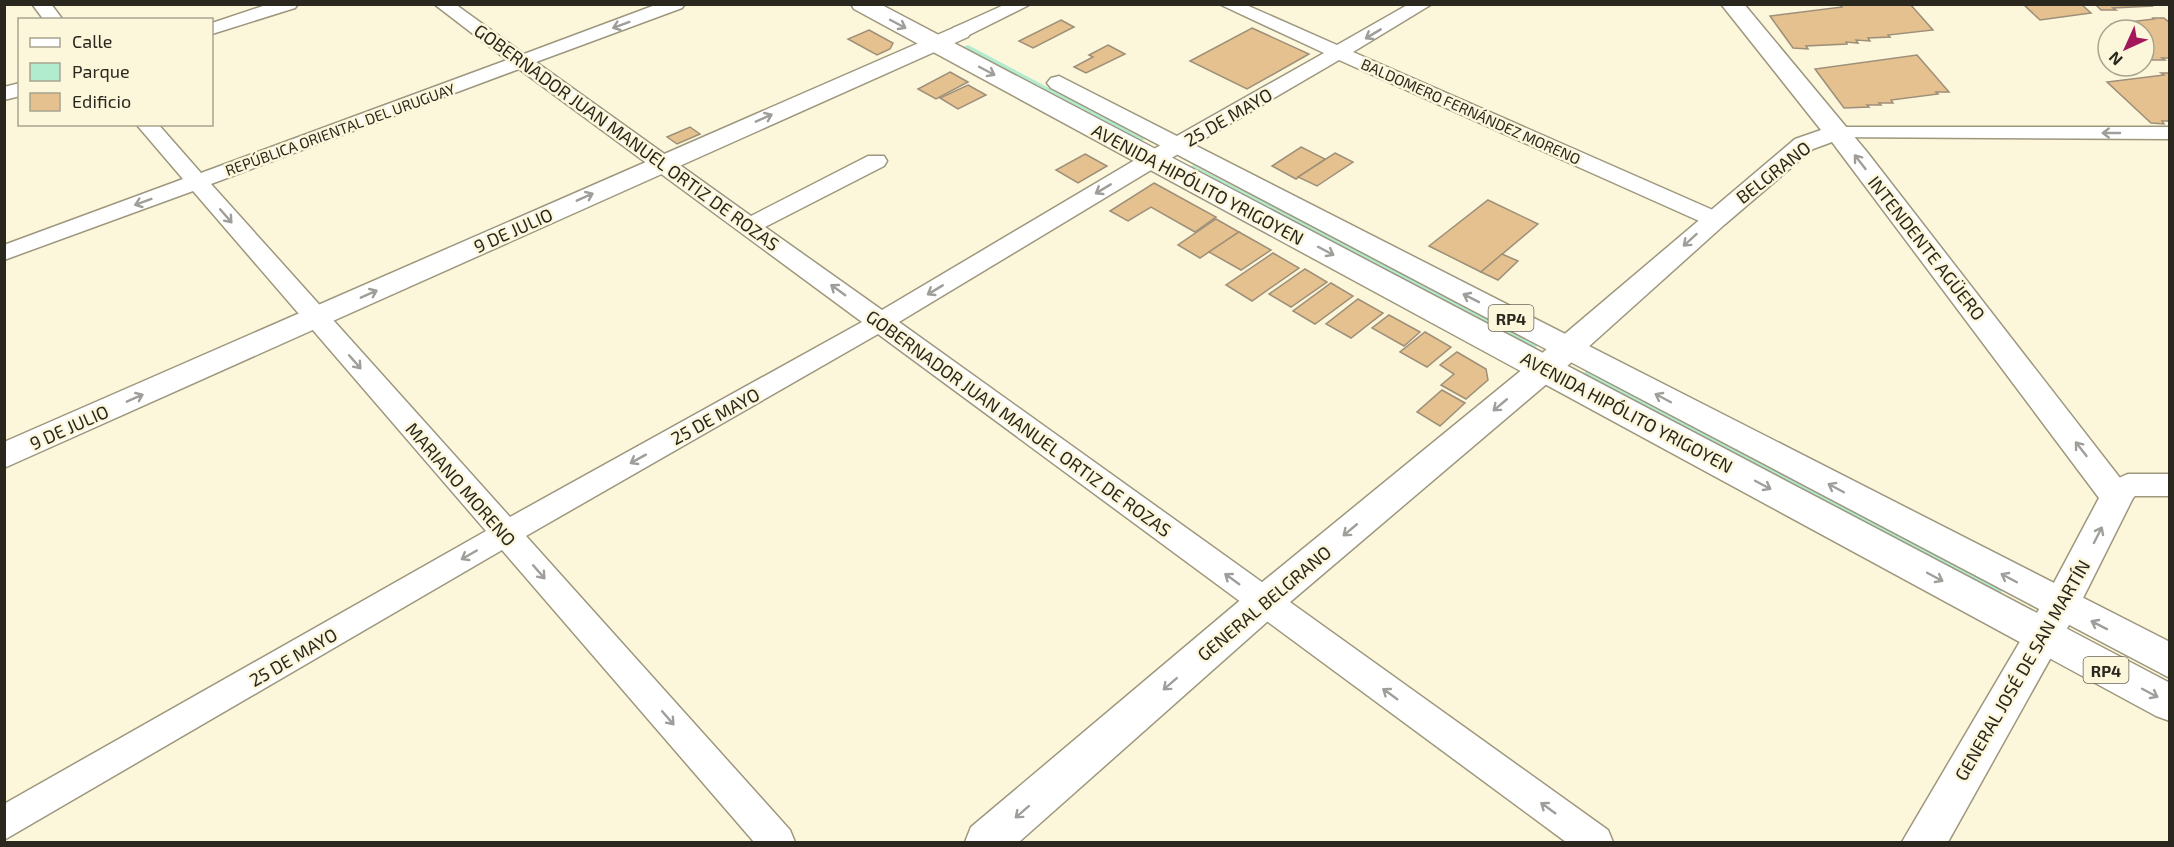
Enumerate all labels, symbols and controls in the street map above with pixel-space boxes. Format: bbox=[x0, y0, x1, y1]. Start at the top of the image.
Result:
legend bbox=[18, 18, 213, 126]
north arrow bbox=[2096, 18, 2156, 78]
street label: GOBERNADOR JUAN MANUEL ORTIZ DE ROZAS bbox=[470, 19, 784, 255]
one-way arrow bbox=[889, 19, 907, 30]
one-way arrow bbox=[612, 20, 631, 31]
one-way arrow bbox=[1365, 29, 1382, 41]
text: Calle bbox=[72, 30, 113, 52]
text: N bbox=[2104, 48, 2126, 70]
street label: BALDOMERO FERNÁNDEZ MORENO bbox=[1358, 54, 1584, 168]
text: Parque bbox=[72, 60, 130, 82]
one-way arrow bbox=[978, 65, 995, 77]
street label: REPÚBLICA ORIENTAL DEL URUGUAY bbox=[223, 79, 458, 179]
street label: 25 DE MAYO bbox=[1180, 83, 1276, 151]
text: Edificio bbox=[72, 90, 131, 112]
one-way arrow bbox=[754, 112, 772, 124]
street label: AVENIDA HIPÓLITO YRIGOYEN bbox=[1088, 119, 1308, 249]
one-way arrow bbox=[2102, 127, 2122, 139]
street label: BELGRANO bbox=[1731, 136, 1815, 208]
one-way arrow bbox=[1854, 154, 1867, 170]
street label: INTENDENTE AGÜERO bbox=[1864, 171, 1990, 325]
one-way arrow bbox=[1095, 184, 1112, 196]
one-way arrow bbox=[576, 191, 594, 203]
one-way arrow bbox=[134, 198, 153, 209]
street label: 9 DE JULIO bbox=[470, 203, 556, 257]
one-way arrow bbox=[219, 208, 233, 223]
one-way arrow bbox=[1683, 233, 1698, 247]
one-way arrow bbox=[1317, 245, 1334, 257]
one-way arrow bbox=[830, 284, 846, 296]
one-way arrow bbox=[927, 284, 944, 296]
one-way arrow bbox=[359, 287, 377, 299]
one-way arrow bbox=[1463, 292, 1481, 303]
street label: GOBERNADOR JUAN MANUEL ORTIZ DE ROZAS bbox=[862, 305, 1176, 541]
road number: RP4 bbox=[1488, 305, 1534, 331]
street label: AVENIDA HIPÓLITO YRIGOYEN bbox=[1517, 347, 1737, 477]
one-way arrow bbox=[348, 354, 362, 369]
street label: 25 DE MAYO bbox=[667, 383, 763, 449]
one-way arrow bbox=[125, 391, 143, 403]
one-way arrow bbox=[1655, 392, 1672, 404]
one-way arrow bbox=[1492, 399, 1508, 412]
street label: 9 DE JULIO bbox=[26, 400, 112, 454]
street label: MARIANO MORENO bbox=[401, 418, 521, 550]
one-way arrow bbox=[2075, 442, 2088, 458]
one-way arrow bbox=[630, 453, 647, 465]
one-way arrow bbox=[1754, 479, 1771, 491]
one-way arrow bbox=[1828, 482, 1845, 494]
one-way arrow bbox=[1342, 524, 1358, 537]
one-way arrow bbox=[2093, 526, 2104, 544]
street label: GENERAL BELGRANO bbox=[1193, 541, 1335, 665]
one-way arrow bbox=[460, 550, 478, 561]
street label: GENERAL JOSÉ DE SAN MARTÍN bbox=[1950, 556, 2094, 784]
one-way arrow bbox=[532, 564, 546, 579]
one-way arrow bbox=[1925, 572, 1943, 583]
one-way arrow bbox=[2001, 572, 2018, 584]
one-way arrow bbox=[1224, 573, 1240, 586]
one-way arrow bbox=[2090, 618, 2108, 630]
street label: 25 DE MAYO bbox=[245, 623, 341, 691]
road number: RP4 bbox=[2084, 657, 2128, 683]
one-way arrow bbox=[1163, 677, 1178, 691]
one-way arrow bbox=[1382, 688, 1398, 700]
one-way arrow bbox=[2141, 688, 2159, 699]
one-way arrow bbox=[661, 711, 675, 726]
one-way arrow bbox=[1540, 802, 1556, 814]
one-way arrow bbox=[1015, 805, 1030, 819]

